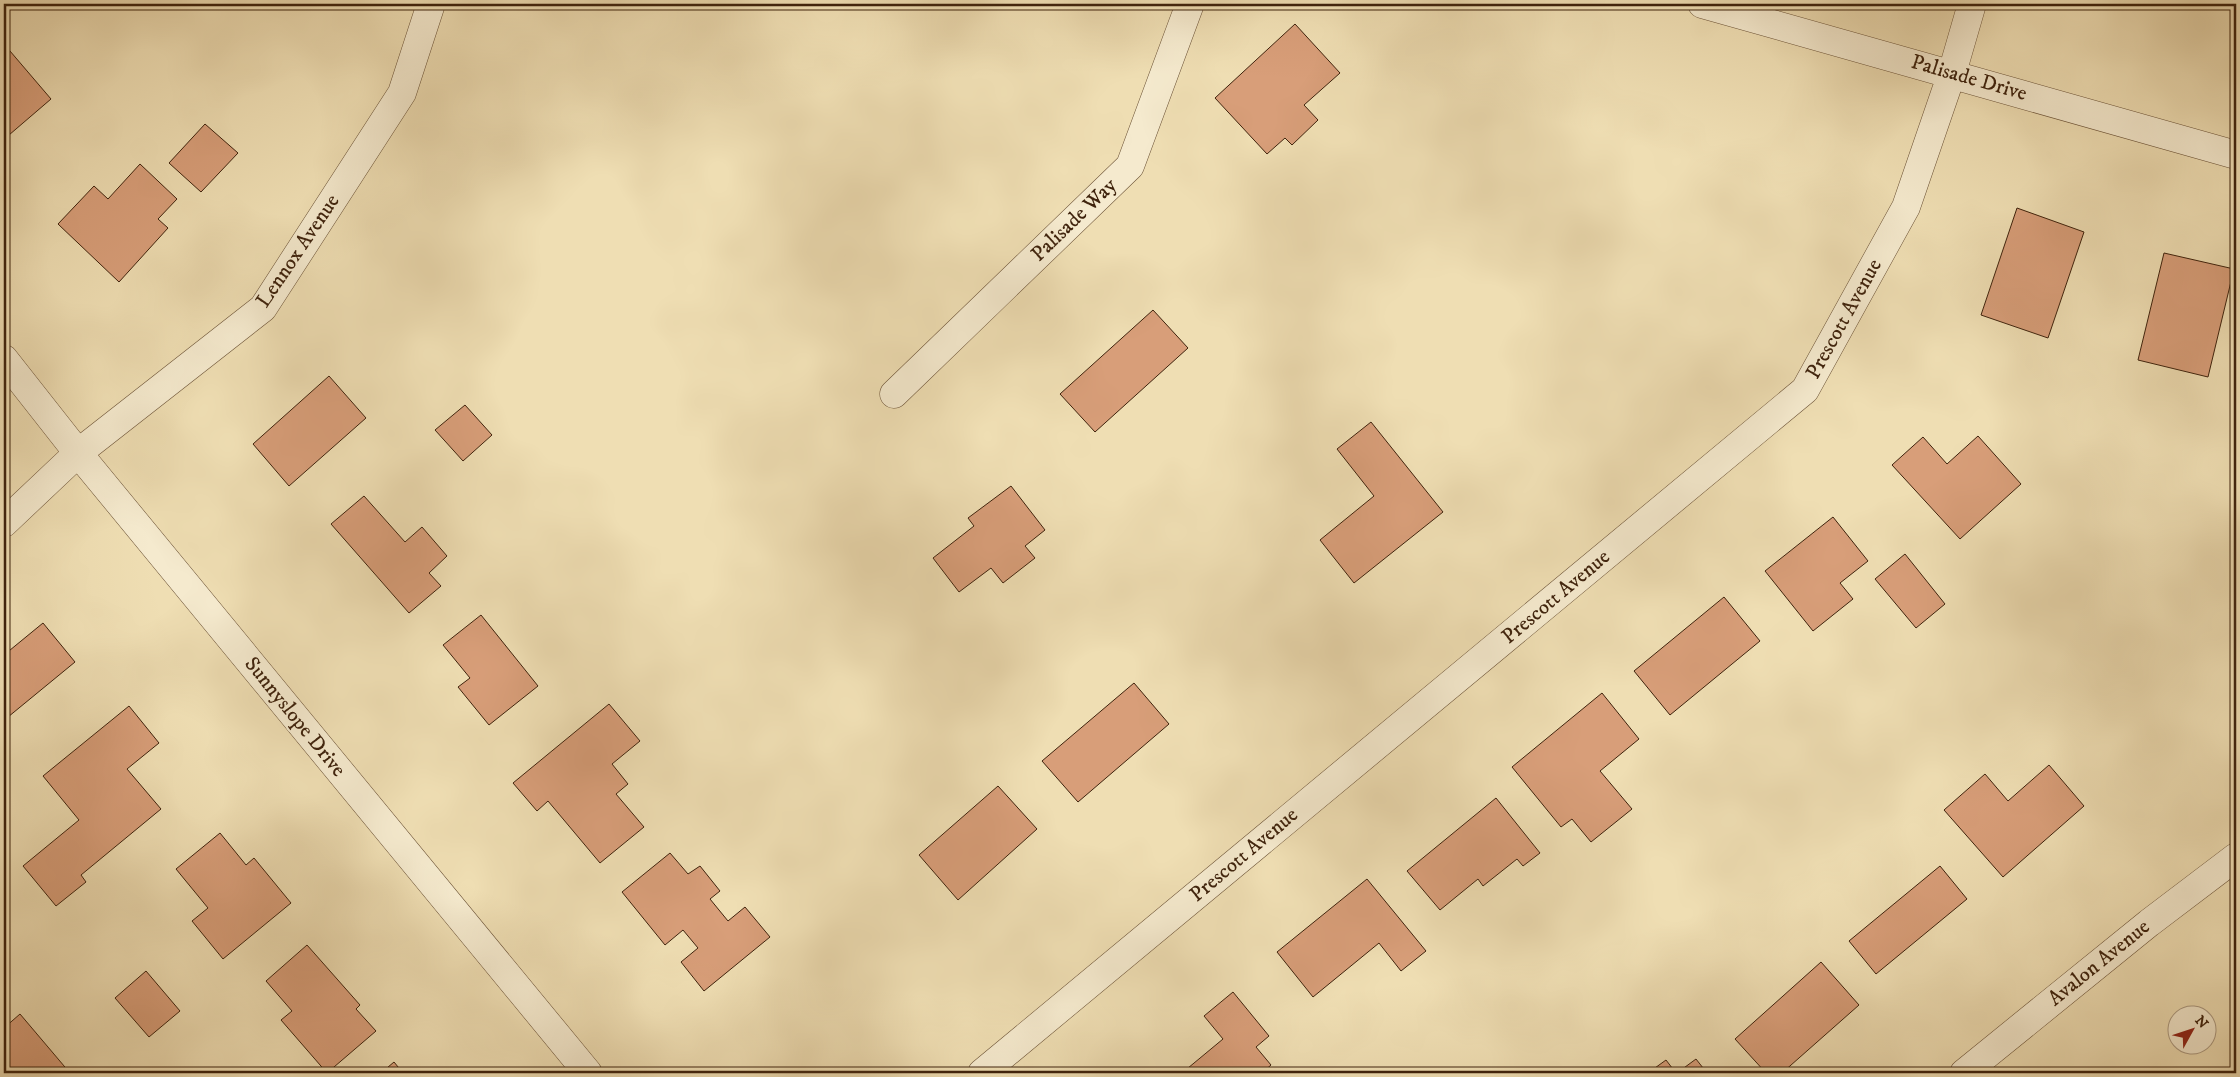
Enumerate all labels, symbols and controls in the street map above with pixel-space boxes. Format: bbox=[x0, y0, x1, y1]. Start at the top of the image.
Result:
street label: Palisade Drive bbox=[1908, 49, 2030, 107]
street label: Palisade Way bbox=[1026, 172, 1123, 267]
street label: Lennox Avenue bbox=[251, 189, 346, 313]
street label: Prescott Avenue bbox=[1800, 254, 1888, 384]
street label: Prescott Avenue bbox=[1497, 544, 1616, 650]
street label: Sunnyslope Drive bbox=[239, 652, 352, 782]
street label: Prescott Avenue bbox=[1185, 802, 1304, 908]
street label: Avalon Avenue bbox=[2043, 914, 2155, 1012]
north arrow bbox=[2168, 1004, 2218, 1054]
text: N bbox=[2191, 1012, 2212, 1033]

